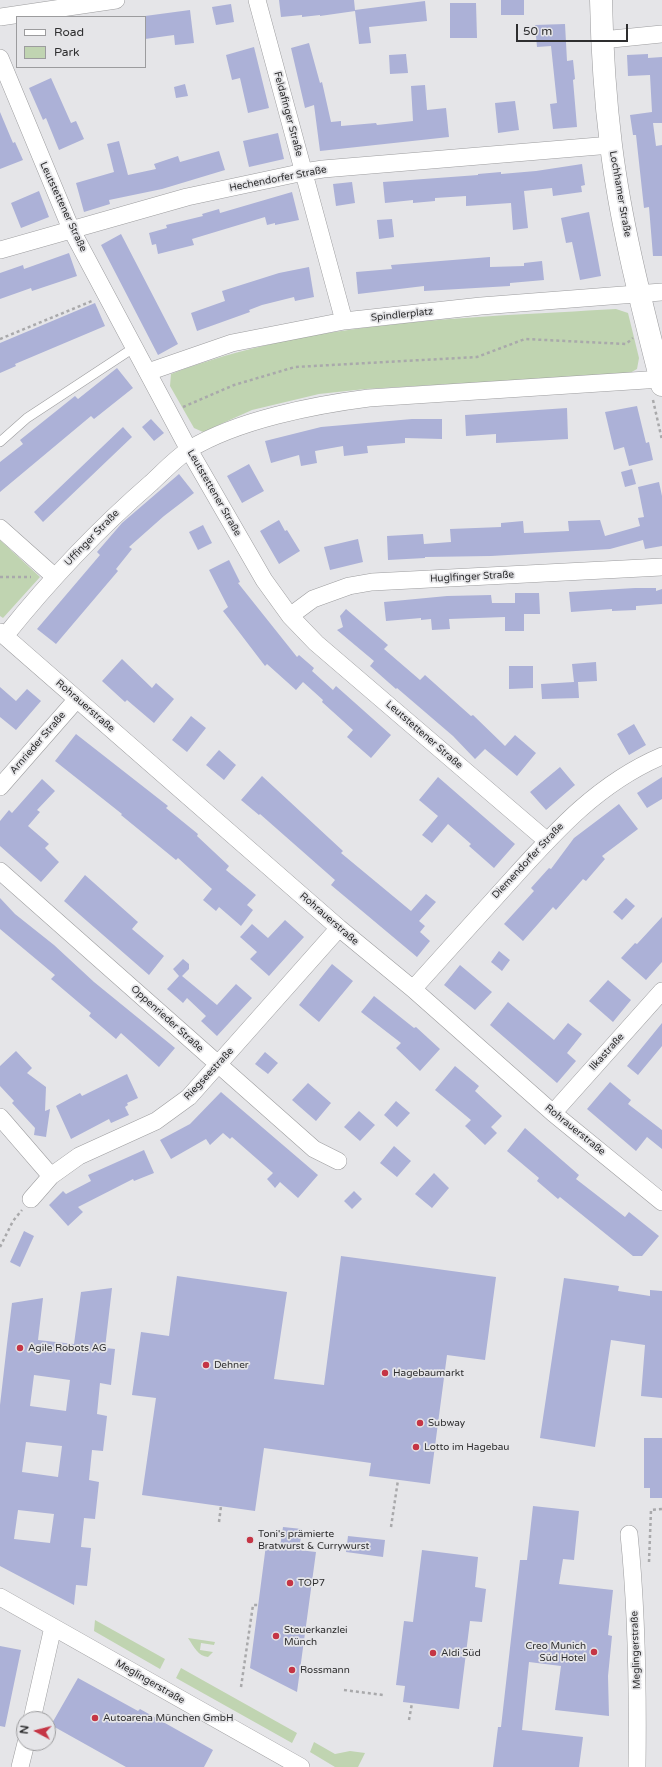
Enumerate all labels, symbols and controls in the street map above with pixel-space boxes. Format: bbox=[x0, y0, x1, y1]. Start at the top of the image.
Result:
legend bbox=[16, 16, 146, 68]
scale bar bbox=[518, 16, 630, 42]
text: 50 m bbox=[523, 24, 552, 38]
text: Road bbox=[54, 25, 84, 39]
text: Park bbox=[54, 45, 80, 59]
street label: Feldafinger Straße bbox=[271, 70, 305, 158]
street label: Lochhamer Straße bbox=[607, 150, 633, 238]
street label: Leutstettener Straße bbox=[37, 160, 89, 254]
street label: Hechendorfer Straße bbox=[228, 164, 328, 194]
street label: Spindlerplatz bbox=[370, 306, 434, 324]
street label: Leutstettener Straße bbox=[184, 448, 244, 538]
street label: Uffinger Straße bbox=[62, 507, 122, 569]
street label: Huglfinger Straße bbox=[430, 569, 514, 585]
street label: Rohrauerstraße bbox=[53, 677, 117, 735]
street label: Leutstettener Straße bbox=[383, 698, 465, 772]
street label: Arnrieder Straße bbox=[8, 709, 68, 777]
street label: Diemendorfer Straße bbox=[490, 821, 566, 901]
street label: Rohrauerstraße bbox=[297, 890, 361, 948]
street label: Oppenrieder Straße bbox=[128, 983, 206, 1055]
street label: Ilkastraße bbox=[587, 1031, 627, 1073]
street label: Riegseestraße bbox=[182, 1045, 236, 1103]
street label: Rohrauerstraße bbox=[542, 1102, 608, 1158]
place label: Agile Robots AG bbox=[28, 1342, 107, 1354]
marker: Agile Robots AG bbox=[15, 1343, 25, 1353]
place label: Dehner bbox=[214, 1359, 249, 1371]
marker: Dehner bbox=[201, 1360, 211, 1370]
place label: Hagebaumarkt bbox=[393, 1367, 464, 1379]
marker: Hagebaumarkt bbox=[380, 1368, 390, 1378]
place label: Subway bbox=[428, 1417, 465, 1429]
marker: Subway bbox=[415, 1418, 425, 1428]
place label: Lotto im Hagebau bbox=[424, 1441, 509, 1453]
marker: Lotto im Hagebau bbox=[411, 1442, 421, 1452]
place label: Toni's prämierte Bratwurst & Currywurst bbox=[258, 1528, 369, 1552]
marker: Toni's prämierte Bratwurst & Currywurst bbox=[245, 1535, 255, 1545]
place label: TOP7 bbox=[298, 1577, 325, 1589]
marker: TOP7 bbox=[285, 1578, 295, 1588]
street label: Meglingerstraße bbox=[629, 1611, 643, 1689]
place label: Steuerkanzlei Münch bbox=[284, 1624, 348, 1648]
marker: Steuerkanzlei Münch bbox=[271, 1631, 281, 1641]
place label: Creo Munich Süd Hotel bbox=[525, 1640, 586, 1664]
place label: Aldi Süd bbox=[441, 1647, 481, 1659]
marker: Creo Munich Süd Hotel bbox=[589, 1647, 599, 1657]
marker: Aldi Süd bbox=[428, 1648, 438, 1658]
street label: Meglingerstraße bbox=[113, 1657, 187, 1707]
place label: Rossmann bbox=[300, 1664, 350, 1676]
marker: Rossmann bbox=[287, 1665, 297, 1675]
north arrow bbox=[16, 1711, 56, 1751]
place label: Autoarena München GmbH bbox=[103, 1712, 233, 1724]
marker: Autoarena München GmbH bbox=[90, 1713, 100, 1723]
text: N bbox=[18, 1724, 32, 1735]

